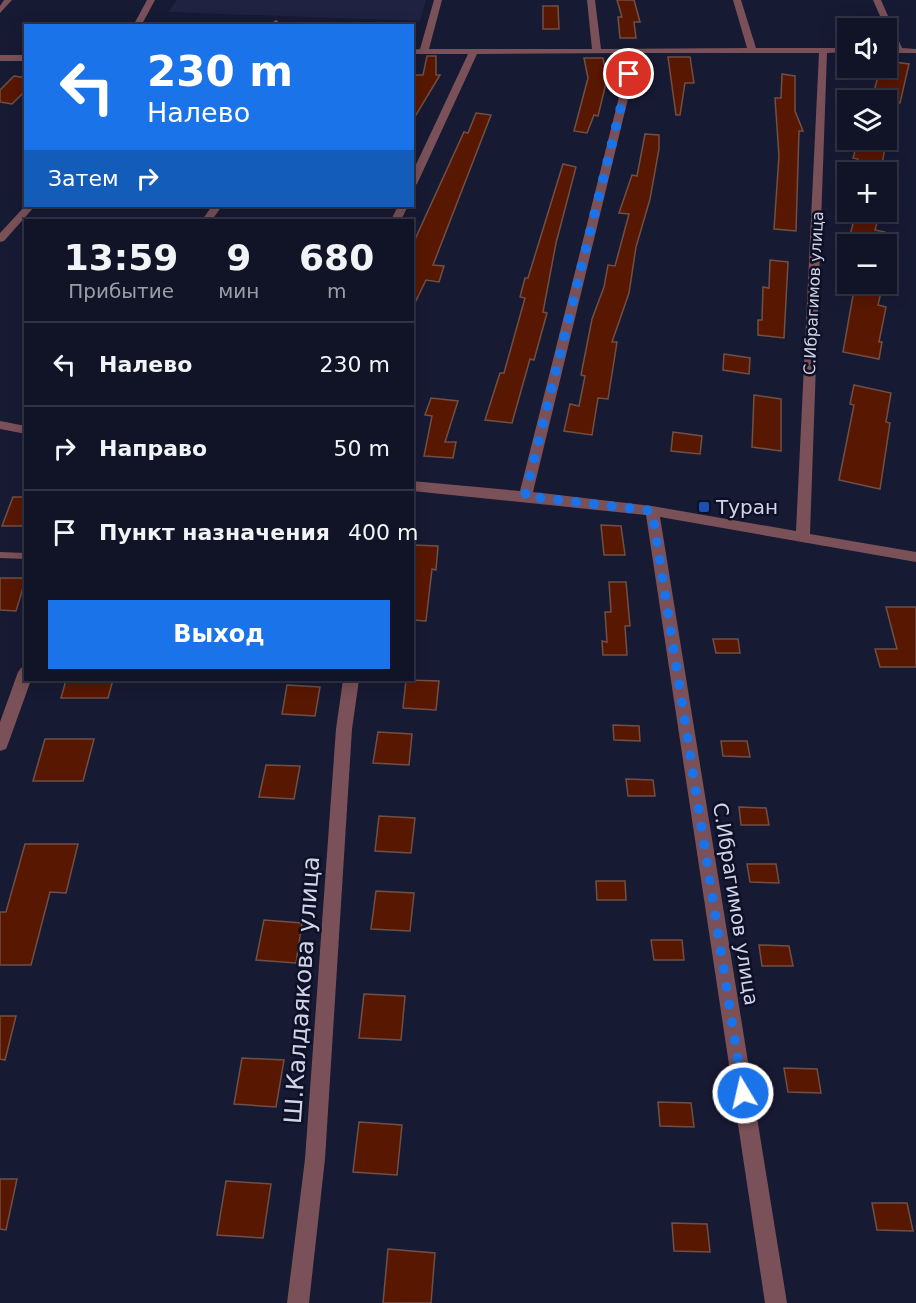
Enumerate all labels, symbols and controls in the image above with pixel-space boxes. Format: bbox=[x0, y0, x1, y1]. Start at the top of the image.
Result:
map controls bbox=[837, 18, 897, 294]
button: sound bbox=[837, 18, 897, 78]
text: 230 m bbox=[147, 47, 293, 96]
icon: left bbox=[48, 48, 126, 126]
pin bbox=[603, 48, 654, 99]
icon: arrive bbox=[612, 57, 645, 90]
button: layers bbox=[837, 90, 897, 150]
text: Налево bbox=[147, 97, 250, 128]
icon: right bbox=[131, 162, 164, 195]
button: + bbox=[837, 162, 897, 222]
text: Затем bbox=[48, 166, 119, 191]
street label: С.Ибрагимов улица bbox=[800, 211, 827, 375]
button: − bbox=[837, 234, 897, 294]
text: 13:59 bbox=[64, 237, 178, 278]
text: 9 bbox=[226, 237, 251, 278]
text: 680 bbox=[299, 237, 374, 278]
text: Прибытие bbox=[68, 279, 174, 303]
text: мин bbox=[218, 279, 259, 303]
text: m bbox=[327, 279, 346, 303]
icon: left bbox=[48, 348, 81, 381]
text: Налево bbox=[99, 352, 192, 377]
text: 230 m bbox=[320, 352, 390, 377]
icon: right bbox=[48, 432, 81, 465]
text: Направо bbox=[99, 436, 207, 461]
text: 50 m bbox=[334, 436, 390, 461]
place label: Туран bbox=[715, 495, 778, 519]
marker: Туран bbox=[697, 500, 711, 514]
icon: arrive bbox=[48, 516, 81, 549]
text: Пункт назначения bbox=[99, 520, 330, 545]
text: 400 m bbox=[348, 520, 418, 545]
button: Выход bbox=[48, 600, 390, 669]
street label: С.Ибрагимов улица bbox=[708, 801, 764, 1007]
street label: Ш.Калдаякова улица bbox=[279, 855, 325, 1125]
position arrow bbox=[711, 1061, 775, 1125]

